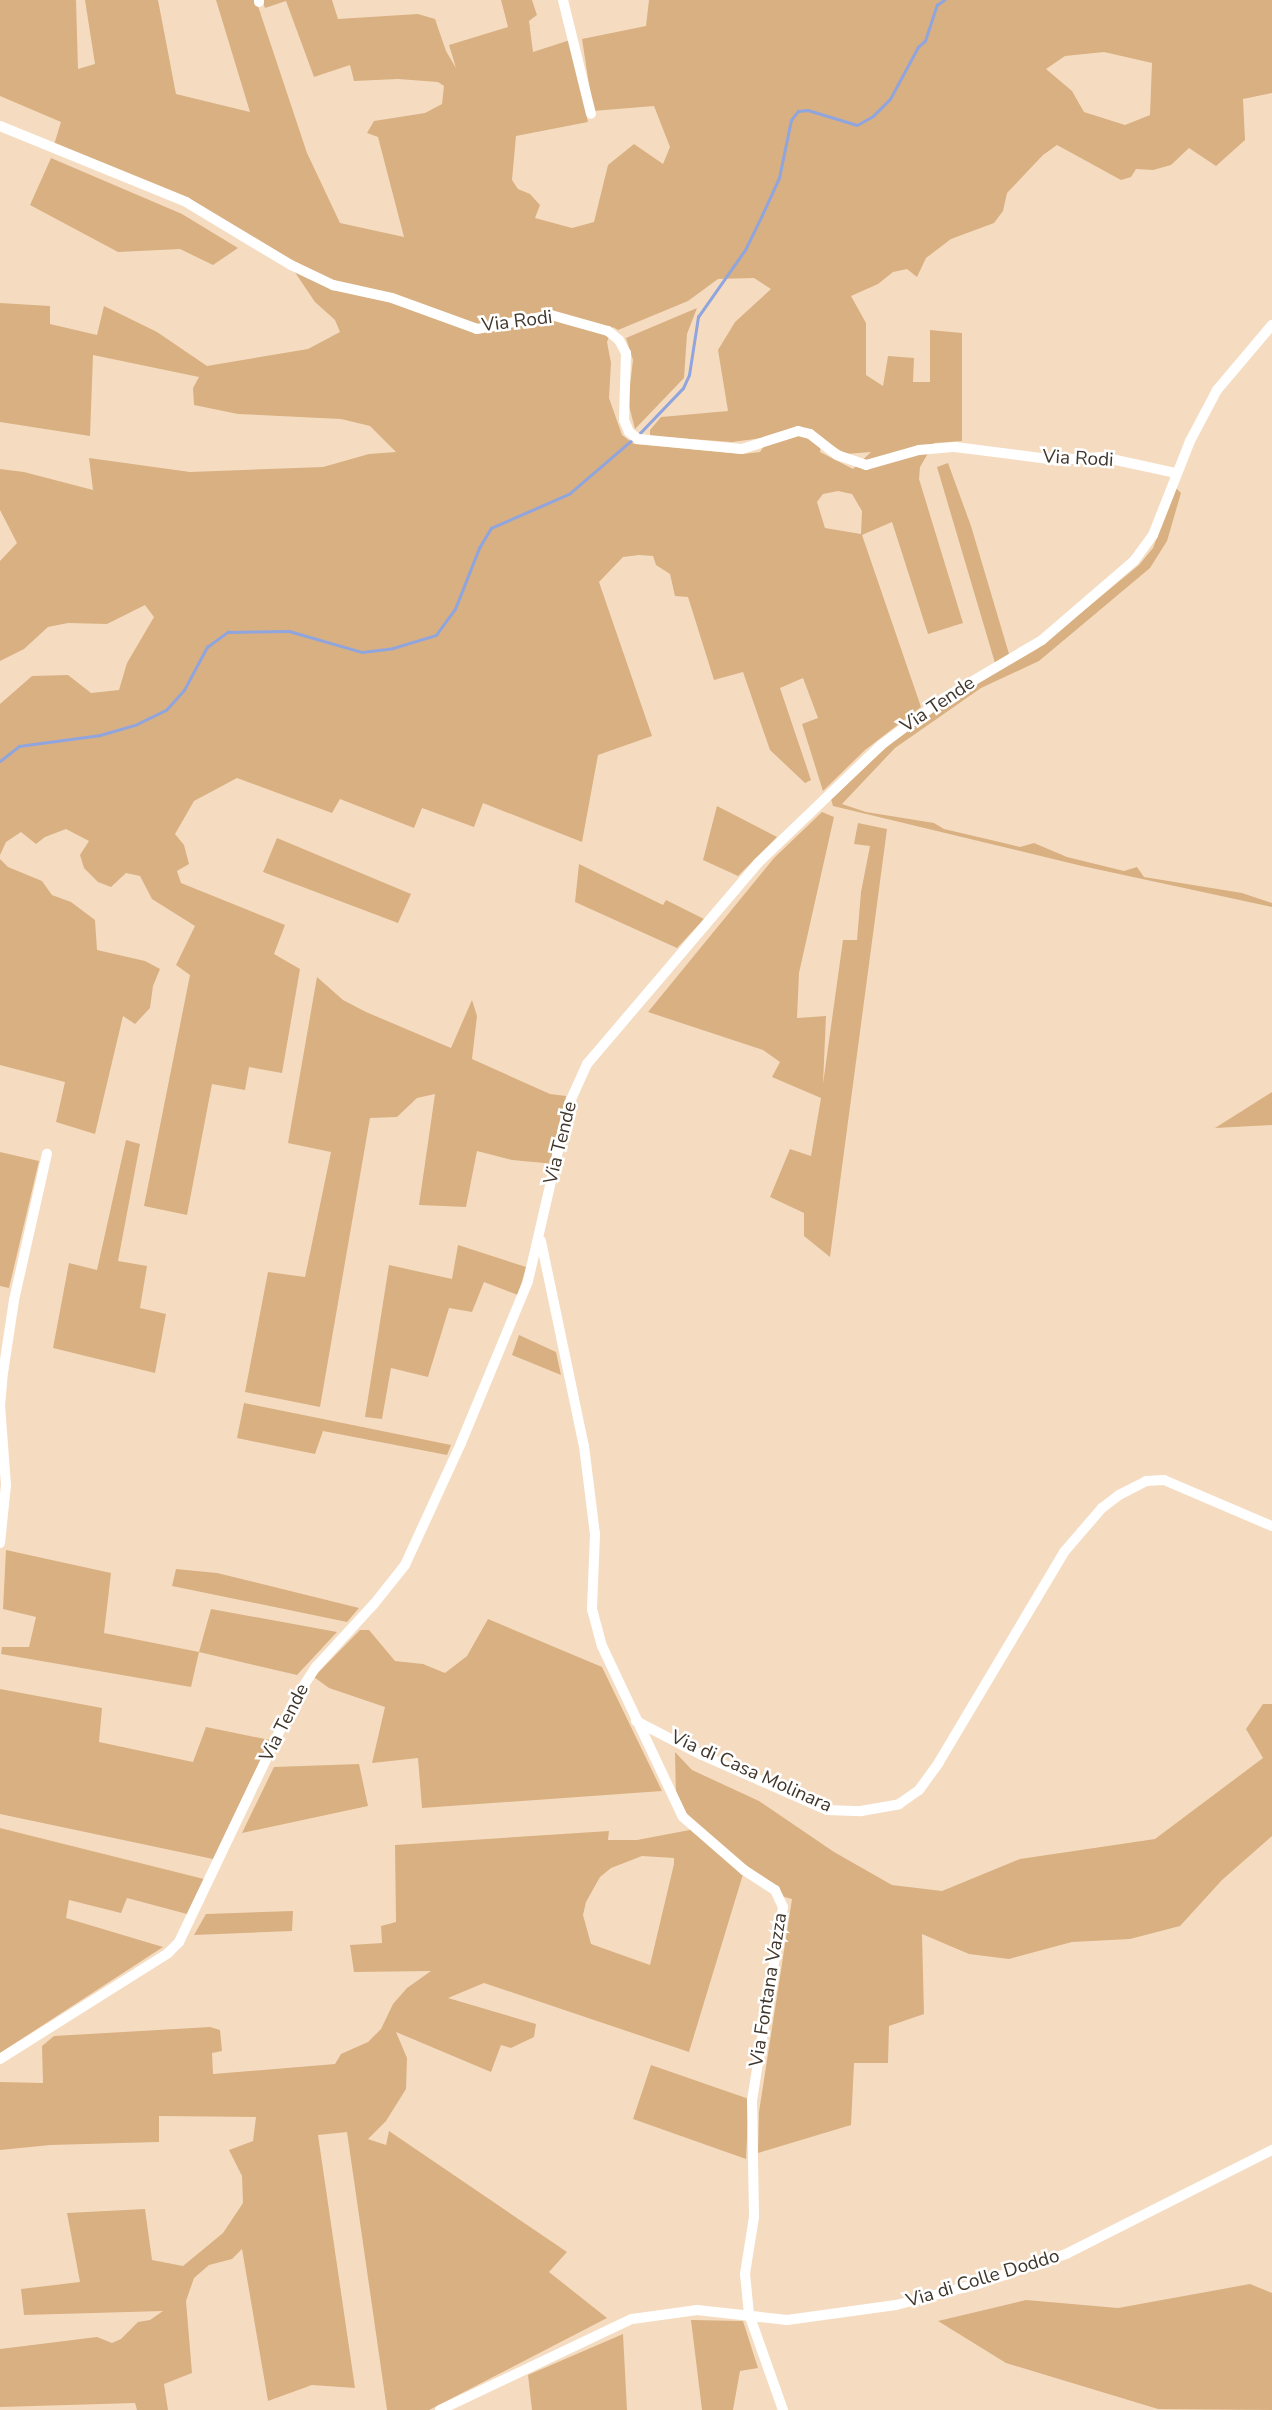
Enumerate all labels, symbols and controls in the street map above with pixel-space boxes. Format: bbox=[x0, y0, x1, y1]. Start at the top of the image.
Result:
street label: Via Rodi bbox=[480, 306, 554, 338]
street label: Via Rodi bbox=[1042, 446, 1114, 472]
street label: Via Tende bbox=[897, 672, 979, 738]
street label: Via Tende bbox=[540, 1099, 582, 1187]
street label: Via Tende bbox=[256, 1680, 314, 1766]
street label: Via di Casa Molinara bbox=[667, 1726, 835, 1818]
street label: Via Fontana Vazza bbox=[746, 1911, 792, 2069]
street label: Via di Colle Doddo bbox=[904, 2245, 1062, 2313]

